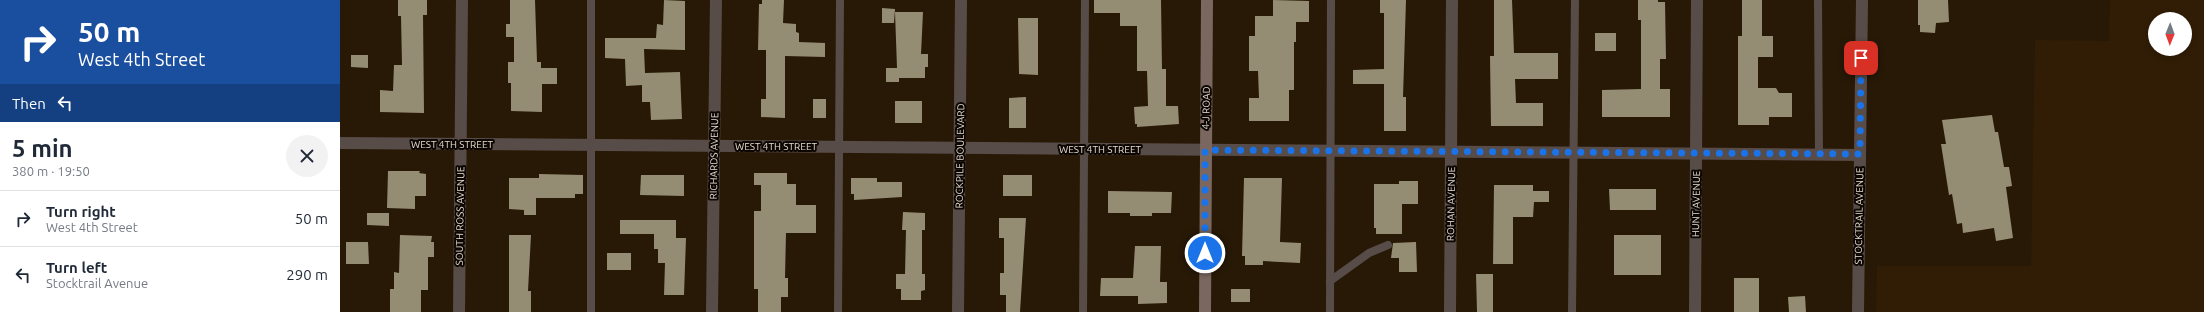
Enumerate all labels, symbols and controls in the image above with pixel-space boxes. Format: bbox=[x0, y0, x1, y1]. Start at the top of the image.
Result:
north arrow bbox=[2148, 12, 2192, 56]
map controls bbox=[2148, 12, 2192, 56]
icon: right bbox=[12, 16, 64, 68]
text: 50 m bbox=[78, 16, 140, 47]
pin bbox=[1844, 41, 1878, 75]
icon: arrive bbox=[1850, 47, 1872, 69]
text: West 4th Street bbox=[78, 49, 205, 69]
street label: 4-J ROAD bbox=[1200, 86, 1212, 130]
icon: left bbox=[54, 92, 76, 114]
text: Then bbox=[12, 95, 46, 112]
street label: ROCKPILE BOULEVARD bbox=[954, 103, 966, 209]
street label: RICHARDS AVENUE bbox=[708, 112, 720, 199]
text: 5 min bbox=[12, 135, 73, 162]
button: close bbox=[286, 135, 328, 177]
street label: WEST 4TH STREET bbox=[411, 139, 494, 150]
street label: WEST 4TH STREET bbox=[735, 141, 818, 152]
street label: WEST 4TH STREET bbox=[1059, 144, 1142, 155]
text: 380 m · 19:50 bbox=[12, 164, 90, 178]
street label: SOUTH ROSS AVENUE bbox=[454, 166, 466, 266]
street label: ROHAN AVENUE bbox=[1445, 166, 1457, 241]
street label: STOCKTRAIL AVENUE bbox=[1853, 167, 1865, 264]
street label: HUNT AVENUE bbox=[1690, 170, 1702, 237]
text: Turn right bbox=[46, 203, 116, 220]
icon: right bbox=[12, 208, 34, 230]
text: 50 m bbox=[295, 210, 328, 227]
text: West 4th Street bbox=[46, 220, 138, 234]
position arrow bbox=[1184, 232, 1226, 274]
text: Turn left bbox=[46, 259, 107, 276]
icon: left bbox=[12, 264, 34, 286]
text: 290 m bbox=[286, 266, 328, 283]
text: Stocktrail Avenue bbox=[46, 276, 148, 290]

